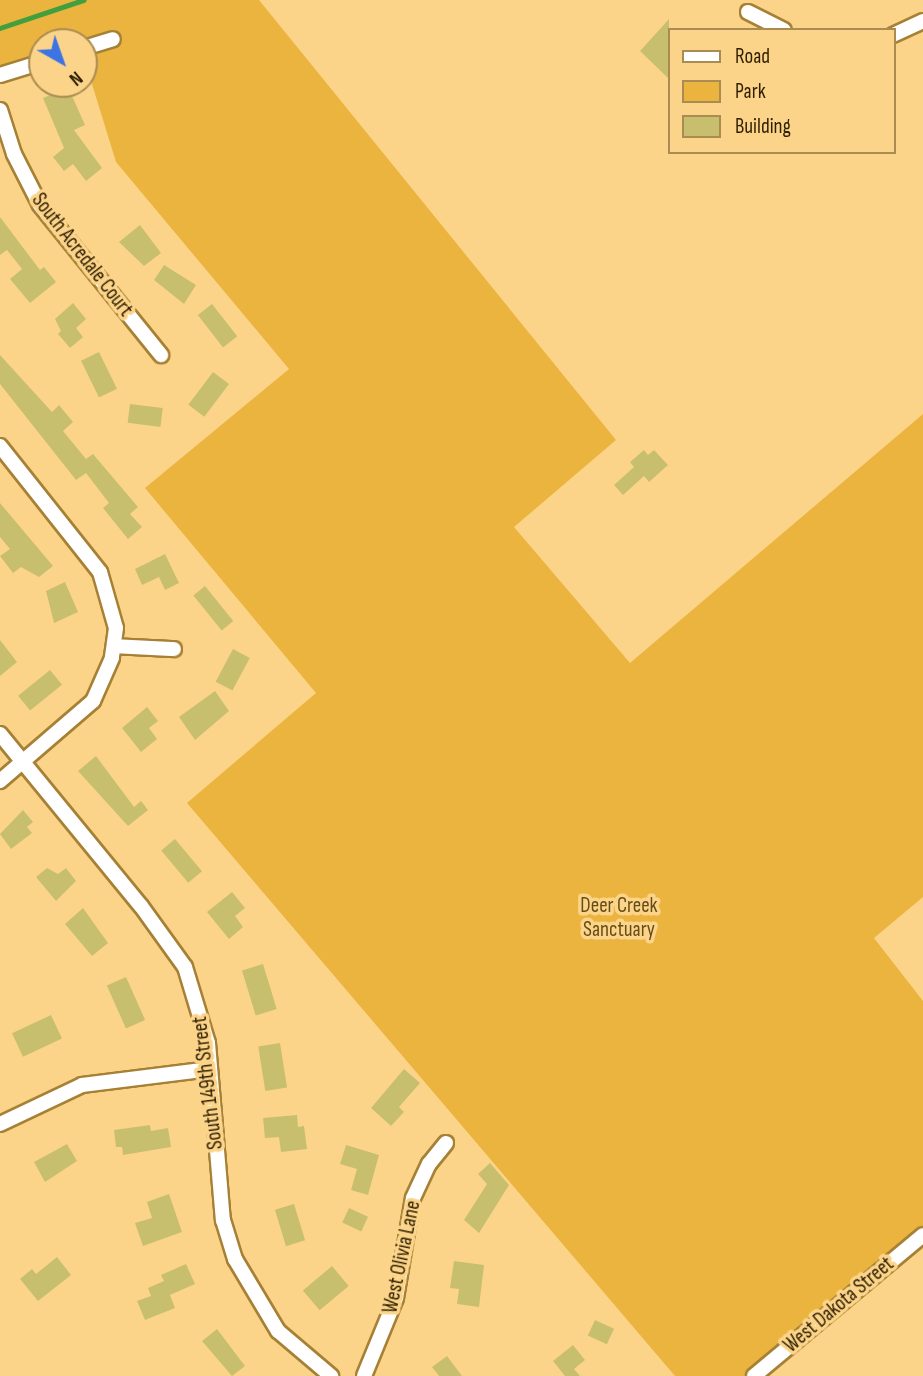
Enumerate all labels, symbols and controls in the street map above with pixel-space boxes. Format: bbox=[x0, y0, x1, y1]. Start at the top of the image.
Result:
north arrow bbox=[28, 28, 98, 98]
legend bbox=[668, 28, 895, 154]
text: Road bbox=[735, 44, 770, 69]
text: N bbox=[64, 66, 87, 90]
text: Park bbox=[735, 79, 766, 104]
text: Building bbox=[735, 114, 791, 139]
street label: South Acredale Court bbox=[26, 188, 138, 322]
park label: Deer Creek Sanctuary bbox=[580, 893, 658, 943]
street label: South 149th Street bbox=[187, 1015, 229, 1151]
street label: West Olivia Lane bbox=[378, 1198, 426, 1316]
street label: West Dakota Street bbox=[779, 1252, 899, 1358]

